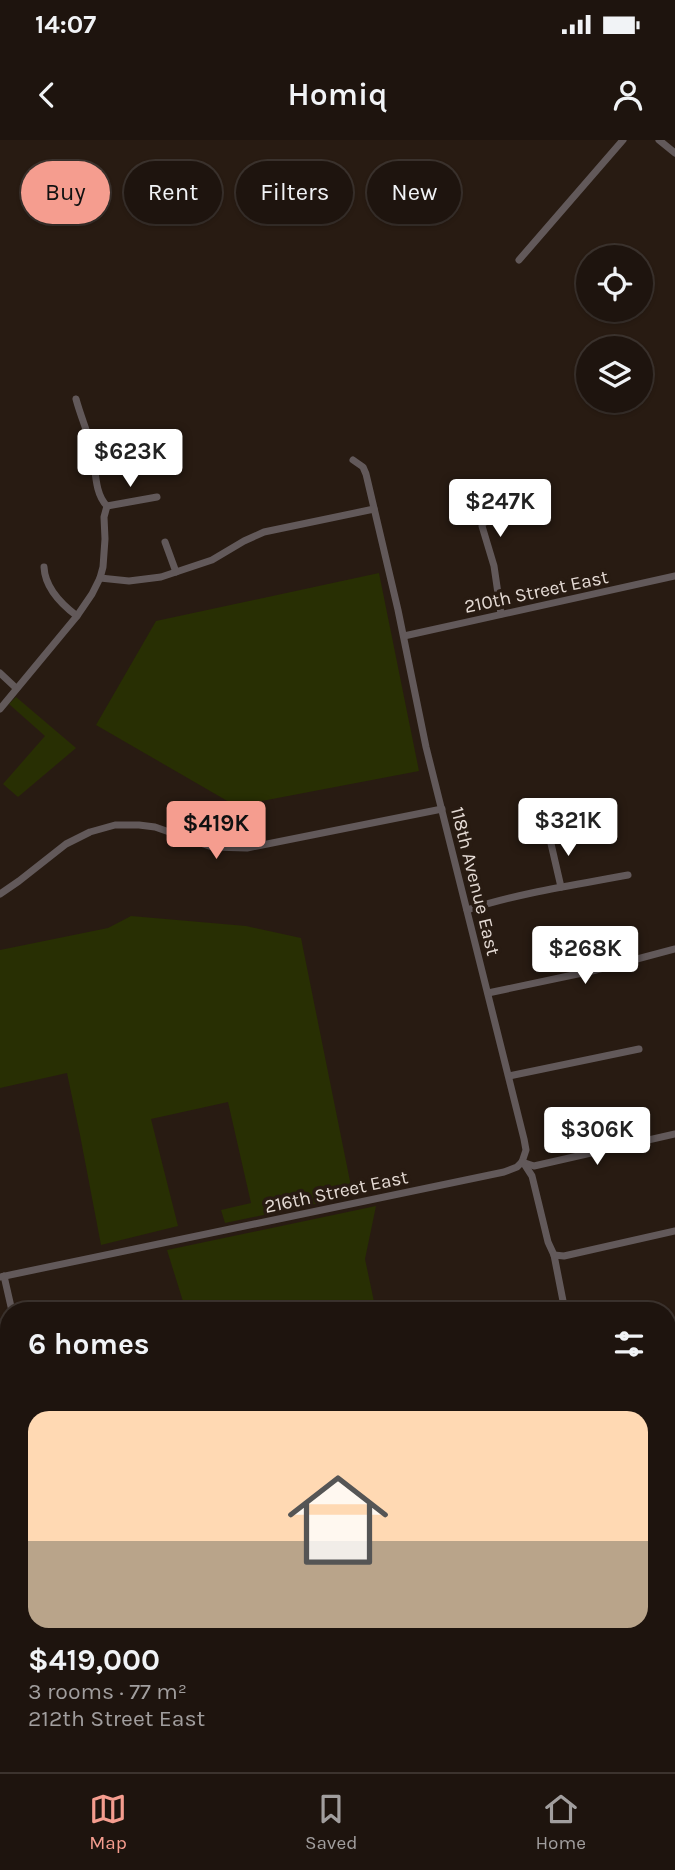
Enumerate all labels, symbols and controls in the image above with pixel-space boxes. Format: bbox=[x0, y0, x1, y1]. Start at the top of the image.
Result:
text: 14:07 bbox=[35, 9, 96, 40]
icon: back bbox=[28, 76, 66, 114]
text: Homiq bbox=[288, 76, 387, 113]
icon: person bbox=[609, 76, 647, 114]
chip: Buy bbox=[21, 161, 110, 224]
chip: Rent bbox=[124, 161, 222, 224]
chip: Filters bbox=[236, 161, 353, 224]
chip: New bbox=[367, 161, 461, 224]
map controls bbox=[576, 245, 653, 413]
button: locate bbox=[576, 245, 653, 322]
button: layers bbox=[576, 336, 653, 413]
pin: $623K bbox=[81, 430, 179, 489]
text: $623K bbox=[93, 438, 167, 465]
pin: $247K bbox=[451, 480, 549, 539]
text: $247K bbox=[465, 488, 535, 515]
street label: 210th Street East bbox=[462, 566, 610, 618]
pin: $321K bbox=[519, 798, 617, 858]
pin: $419K bbox=[167, 802, 265, 861]
street label: 118th Avenue East bbox=[446, 805, 504, 958]
text: $321K bbox=[534, 807, 602, 834]
text: $419K bbox=[183, 810, 249, 837]
pin: $268K bbox=[536, 926, 634, 986]
text: $268K bbox=[548, 935, 622, 962]
pin: $306K bbox=[548, 1108, 646, 1167]
text: $306K bbox=[560, 1116, 634, 1143]
street label: 216th Street East bbox=[262, 1166, 410, 1218]
icon: filters bbox=[610, 1325, 648, 1363]
text: 6 homes bbox=[28, 1326, 150, 1362]
icon: home bbox=[275, 1457, 401, 1583]
text: $419,000 bbox=[28, 1642, 160, 1678]
text: 3 rooms · 77 m² bbox=[28, 1678, 187, 1705]
text: 212th Street East bbox=[28, 1705, 205, 1732]
tab: Map bbox=[89, 1790, 127, 1854]
tab: Saved bbox=[305, 1790, 357, 1854]
tab: Home bbox=[535, 1790, 586, 1854]

